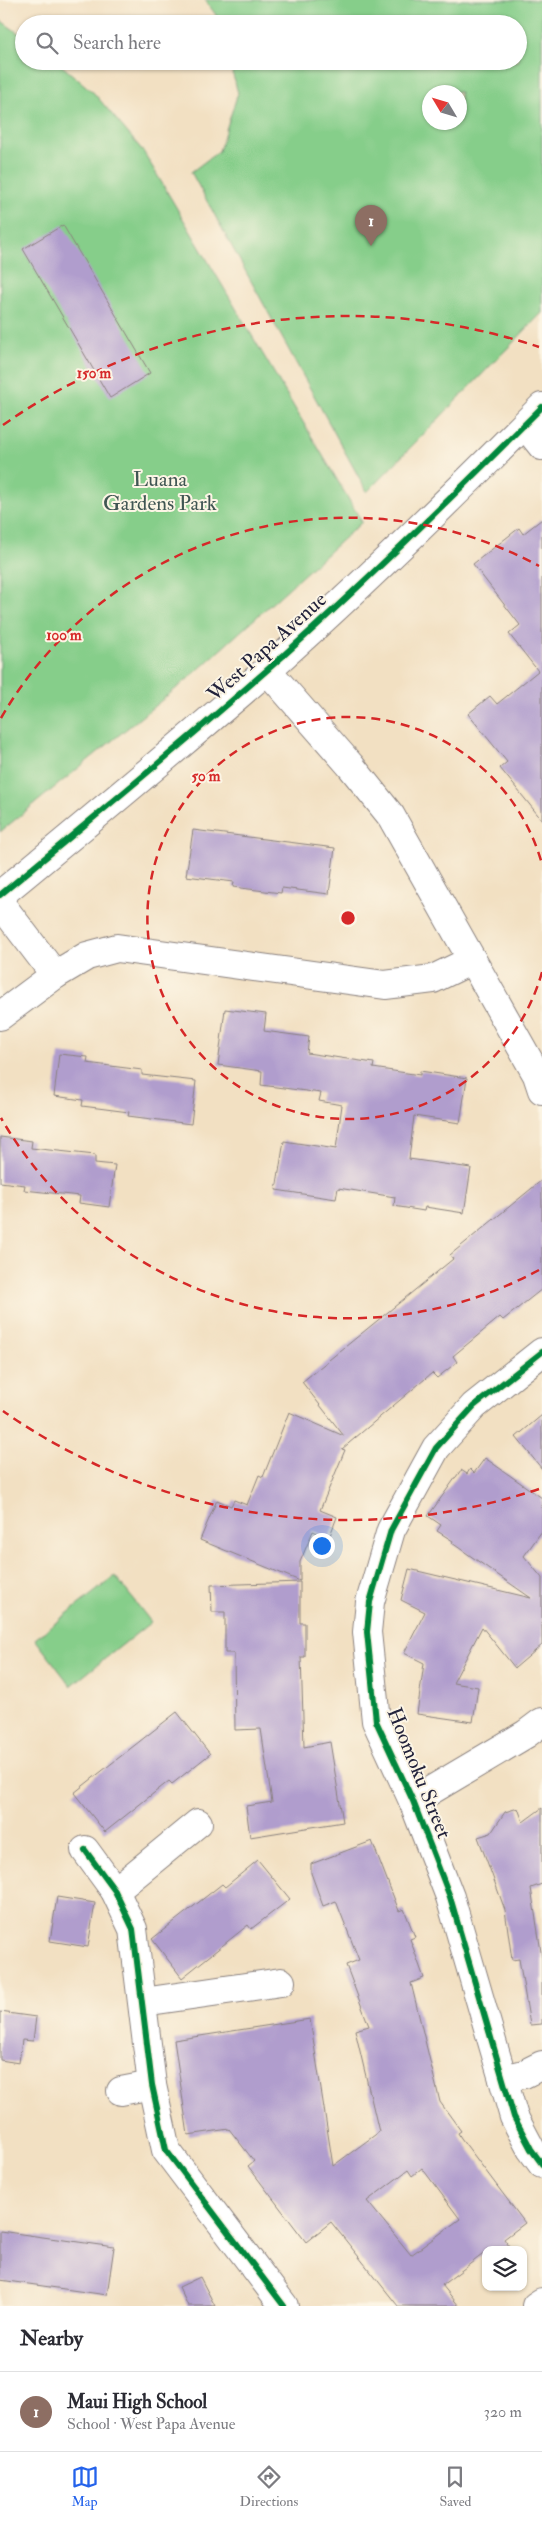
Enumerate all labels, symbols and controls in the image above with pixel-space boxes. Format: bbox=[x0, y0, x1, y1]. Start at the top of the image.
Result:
search box bbox=[15, 15, 527, 70]
icon: search bbox=[33, 29, 61, 57]
text: Search here bbox=[73, 31, 161, 55]
north arrow bbox=[422, 85, 467, 130]
pin: 1 bbox=[355, 205, 387, 246]
text: 150 m bbox=[77, 364, 111, 383]
park label: Luana Gardens Park bbox=[103, 466, 217, 517]
street label: West Papa Avenue bbox=[201, 586, 333, 708]
text: 100 m bbox=[46, 626, 82, 645]
text: 50 m bbox=[192, 767, 221, 786]
centre of rings bbox=[339, 909, 357, 927]
your location bbox=[309, 1533, 335, 1559]
street label: Hoomoku Street bbox=[380, 1703, 458, 1843]
map controls bbox=[482, 2246, 527, 2291]
button: layers bbox=[482, 2246, 527, 2291]
text: Nearby bbox=[20, 2325, 83, 2352]
text: Maui High School bbox=[67, 2390, 207, 2414]
text: 1 bbox=[33, 2402, 39, 2422]
text: 320 m bbox=[484, 2402, 522, 2422]
text: School · West Papa Avenue bbox=[67, 2414, 236, 2434]
tab: Map bbox=[71, 2463, 99, 2510]
tab: Directions bbox=[240, 2463, 298, 2510]
tab: Saved bbox=[439, 2463, 471, 2510]

